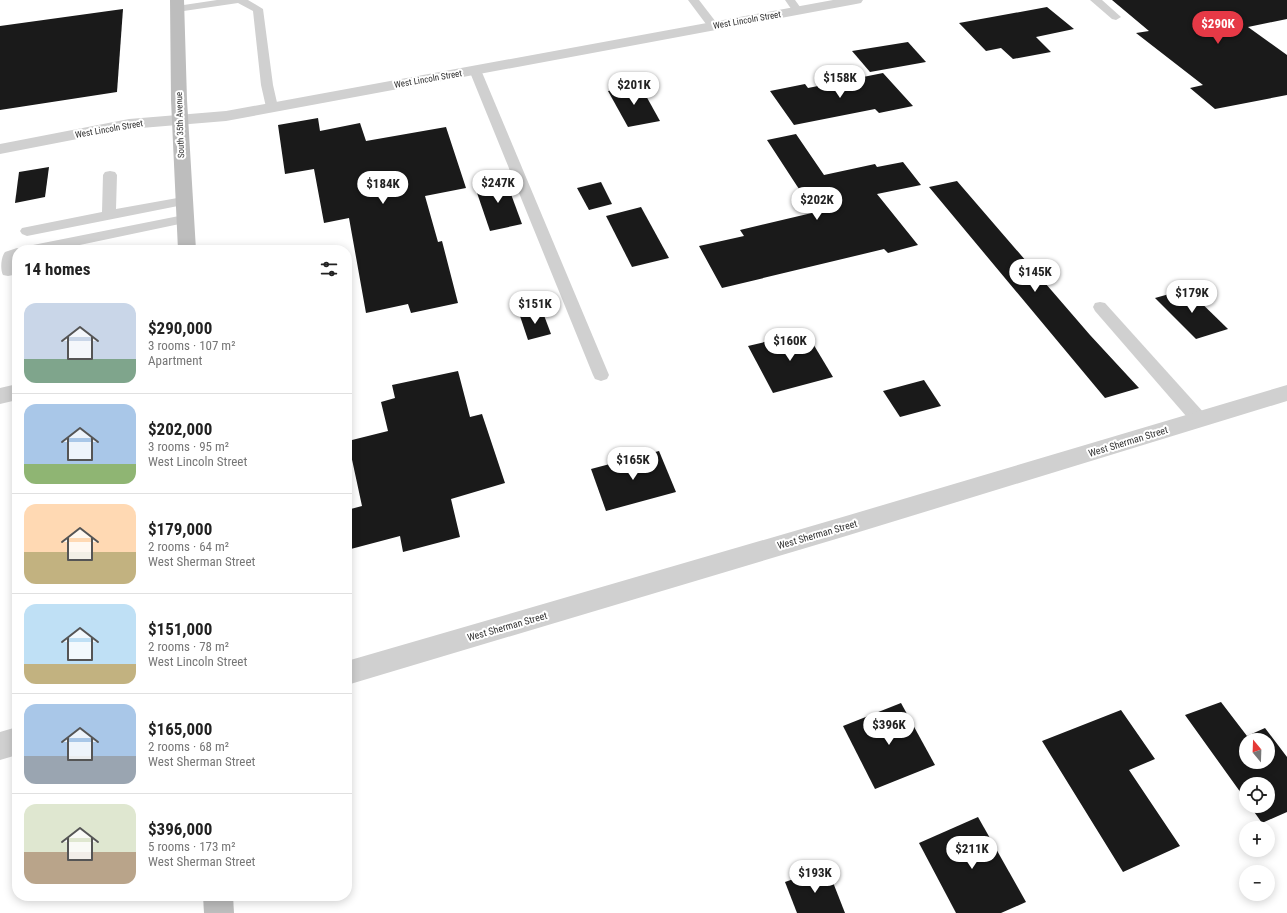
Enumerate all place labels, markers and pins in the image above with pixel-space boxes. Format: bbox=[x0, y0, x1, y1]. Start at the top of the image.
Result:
pin: $290K bbox=[1190, 11, 1246, 45]
pin: $158K bbox=[812, 65, 868, 99]
pin: $201K bbox=[606, 72, 662, 106]
pin: $247K bbox=[470, 170, 526, 204]
pin: $184K bbox=[355, 171, 411, 205]
pin: $202K bbox=[789, 187, 845, 221]
pin: $145K bbox=[1007, 259, 1063, 293]
pin: $179K bbox=[1164, 280, 1220, 314]
pin: $151K bbox=[507, 291, 563, 325]
pin: $160K bbox=[762, 328, 818, 362]
pin: $165K bbox=[605, 447, 661, 481]
pin: $396K bbox=[861, 712, 917, 746]
pin: $211K bbox=[944, 836, 1000, 870]
pin: $193K bbox=[787, 860, 843, 894]

